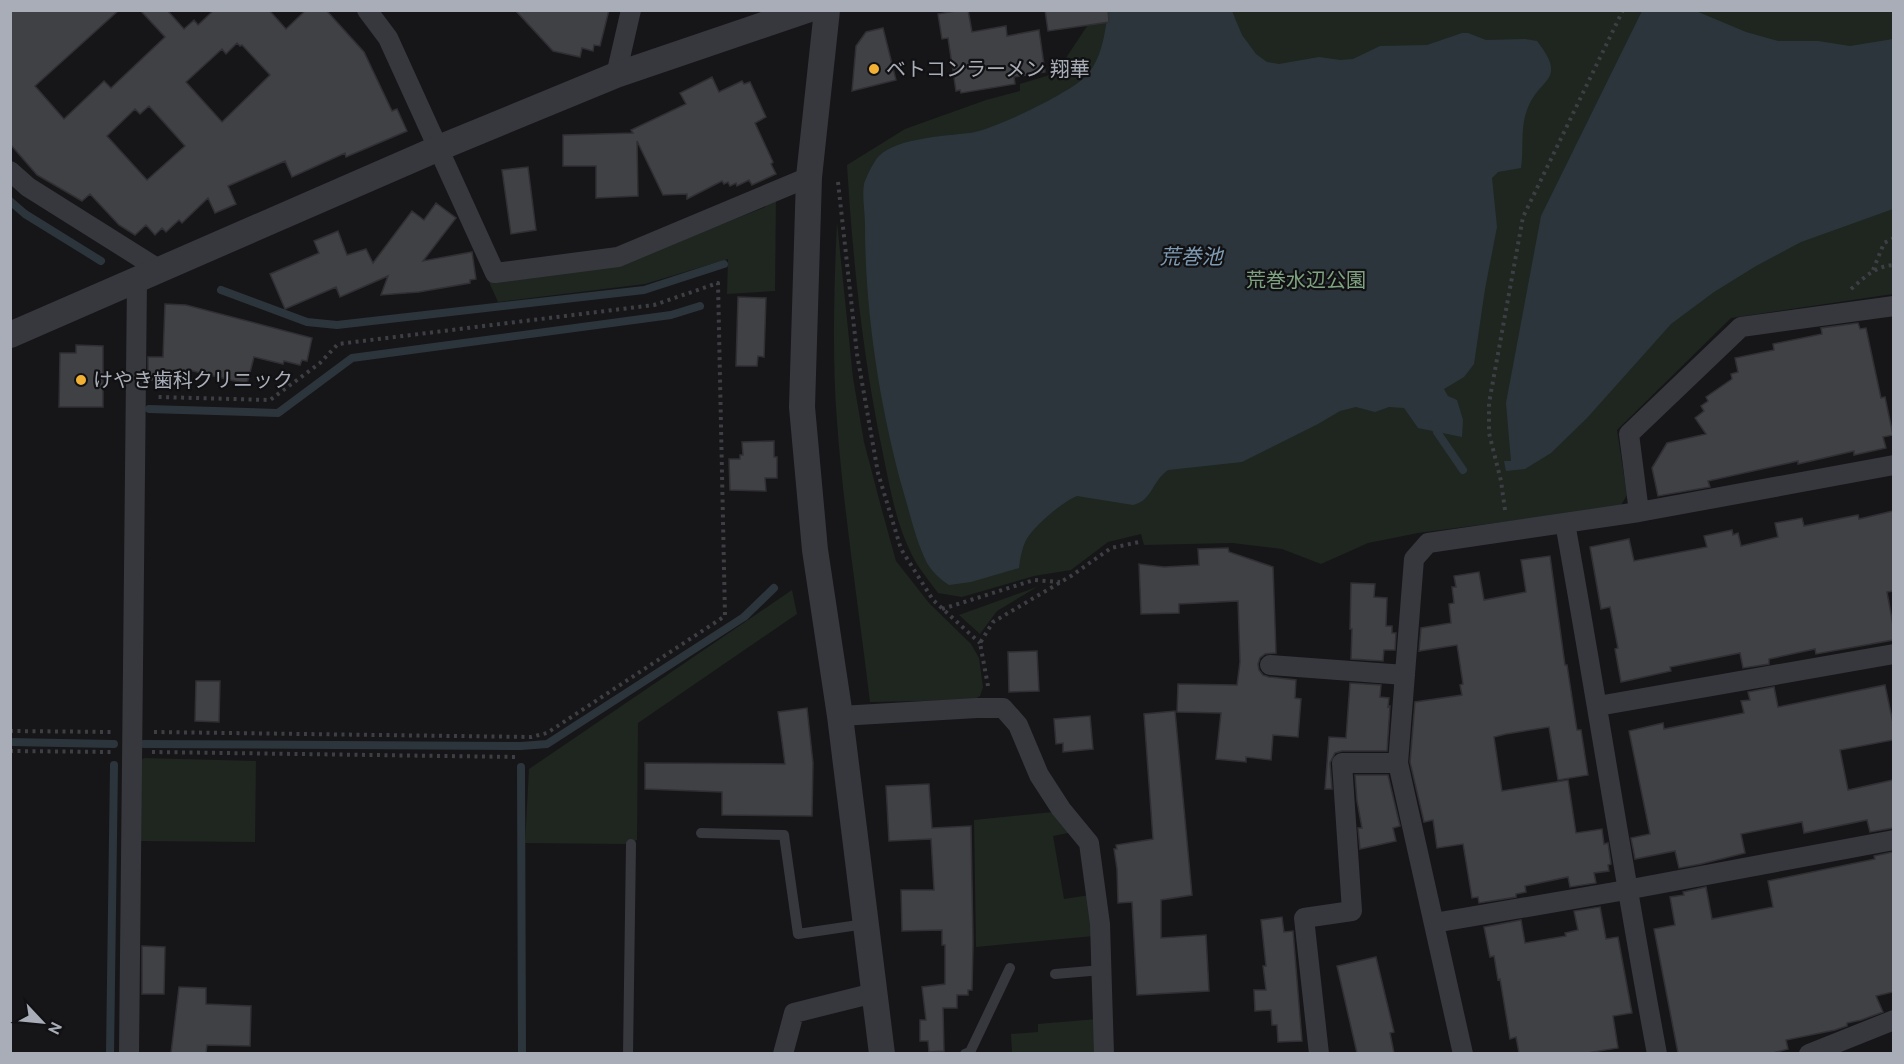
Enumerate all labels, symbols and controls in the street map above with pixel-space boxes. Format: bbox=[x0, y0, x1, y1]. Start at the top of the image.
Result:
place label: ベトコンラーメン 翔華 bbox=[886, 57, 1090, 81]
marker: ベトコンラーメン 翔華 bbox=[867, 62, 881, 76]
water label: 荒巻池 bbox=[1160, 244, 1224, 269]
park label: 荒巻水辺公園 bbox=[1246, 268, 1366, 292]
place label: けやき歯科クリニック bbox=[93, 368, 293, 392]
marker: けやき歯科クリニック bbox=[74, 373, 88, 387]
north arrow bbox=[12, 992, 72, 1052]
text: N bbox=[44, 1019, 66, 1038]

